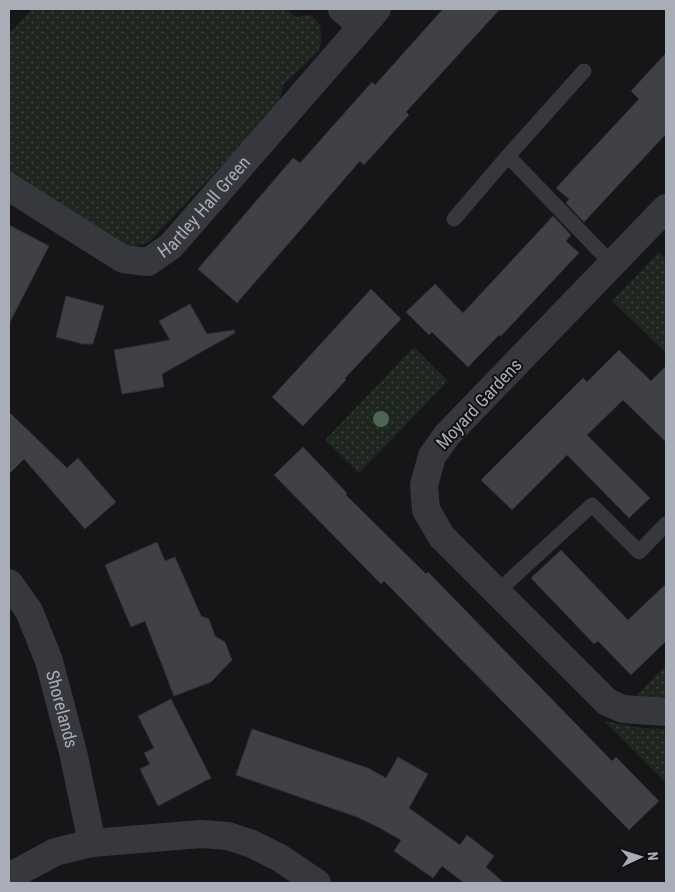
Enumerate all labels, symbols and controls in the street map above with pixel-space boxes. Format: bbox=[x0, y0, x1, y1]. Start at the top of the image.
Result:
street label: Hartley Hall Green bbox=[154, 152, 254, 262]
street label: Moyard Gardens bbox=[431, 354, 526, 453]
street label: Shorelands bbox=[42, 668, 82, 750]
north arrow bbox=[615, 832, 665, 882]
text: N bbox=[645, 851, 661, 861]

